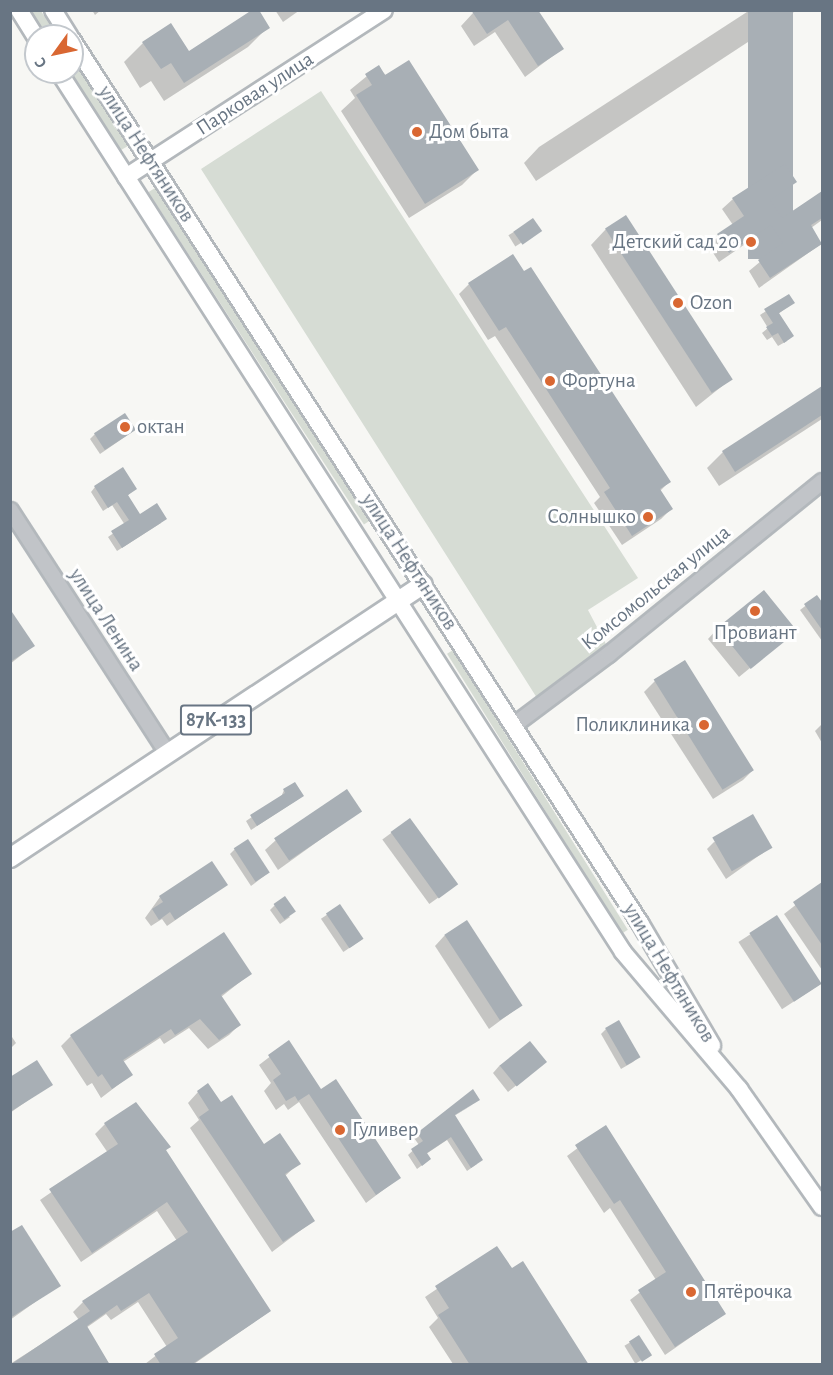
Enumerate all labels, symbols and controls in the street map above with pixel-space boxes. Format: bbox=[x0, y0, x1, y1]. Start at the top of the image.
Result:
north arrow bbox=[24, 24, 84, 84]
street label: Парковая улица bbox=[191, 47, 319, 141]
text: С bbox=[31, 55, 50, 71]
street label: улица Нефтяников bbox=[92, 81, 200, 227]
place label: Дом быта bbox=[429, 119, 509, 145]
marker: Дом быта bbox=[410, 125, 424, 139]
place label: Детский сад 20 bbox=[612, 229, 739, 255]
marker: Детский сад 20 bbox=[744, 235, 758, 249]
place label: Ozon bbox=[690, 290, 733, 316]
marker: Ozon bbox=[671, 296, 685, 310]
place label: Фортуна bbox=[562, 368, 636, 394]
marker: Фортуна bbox=[543, 374, 557, 388]
place label: октан bbox=[137, 414, 185, 440]
marker: октан bbox=[118, 420, 132, 434]
street label: улица Нефтяников bbox=[355, 489, 463, 635]
place label: Солнышко bbox=[547, 504, 636, 530]
marker: Солнышко bbox=[641, 510, 655, 524]
street label: Комсомольская улица bbox=[576, 520, 736, 656]
street label: улица Ленина bbox=[63, 564, 149, 676]
marker: Провиант bbox=[748, 604, 762, 618]
place label: Провиант bbox=[713, 620, 797, 646]
road number: 87К-133 bbox=[178, 703, 254, 737]
place label: Поликлиника bbox=[575, 712, 690, 738]
marker: Поликлиника bbox=[695, 716, 713, 734]
street label: улица Нефтяников bbox=[618, 899, 720, 1047]
place label: Гуливер bbox=[352, 1117, 419, 1143]
marker: Гуливер bbox=[333, 1123, 347, 1137]
place label: Пятёрочка bbox=[703, 1279, 792, 1305]
marker: Пятёрочка bbox=[684, 1285, 698, 1299]

